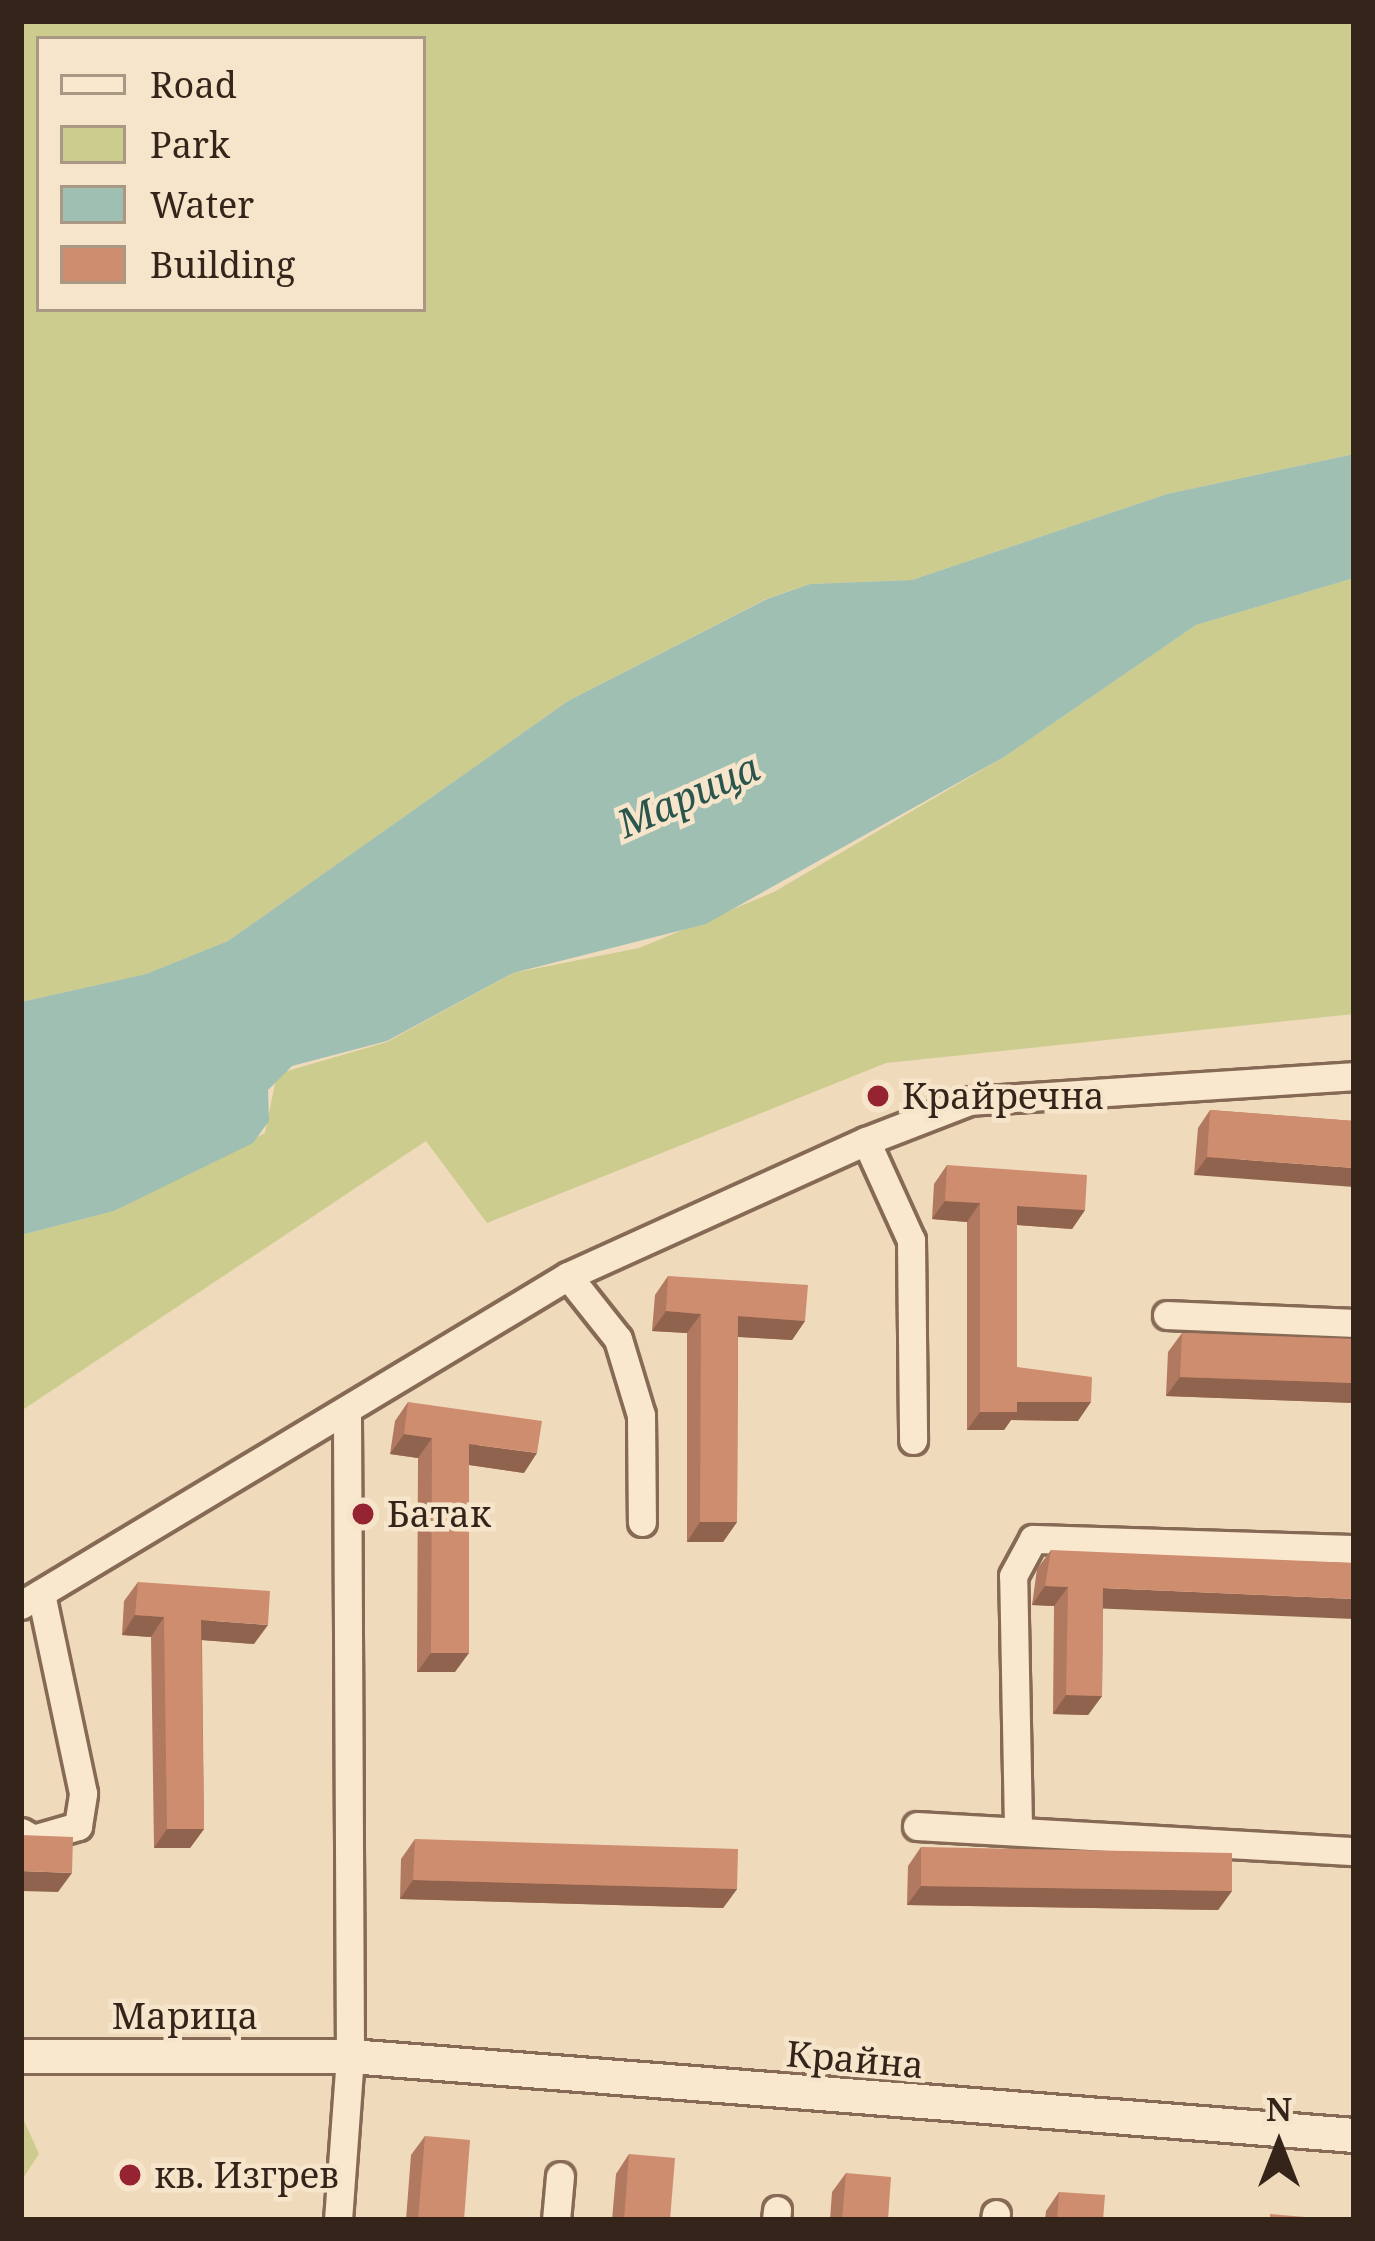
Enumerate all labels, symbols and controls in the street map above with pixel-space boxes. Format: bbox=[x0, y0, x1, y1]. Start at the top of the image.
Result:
legend bbox=[36, 36, 426, 312]
text: Road bbox=[150, 60, 237, 109]
text: Park bbox=[150, 120, 230, 169]
text: Water bbox=[150, 180, 254, 229]
text: Building bbox=[150, 240, 295, 289]
water label: Марица bbox=[610, 743, 766, 847]
place label: Крайречна bbox=[902, 1074, 1105, 1118]
marker: Крайречна bbox=[865, 1083, 891, 1109]
place label: Батак bbox=[387, 1492, 491, 1536]
marker: Батак bbox=[350, 1501, 376, 1527]
street label: Марица bbox=[112, 1994, 258, 2038]
street label: Крайна bbox=[785, 2031, 925, 2087]
north arrow bbox=[1219, 2085, 1339, 2205]
text: N bbox=[1266, 2086, 1292, 2131]
place label: кв. Изгрев bbox=[154, 2153, 339, 2197]
marker: кв. Изгрев bbox=[117, 2162, 143, 2188]

